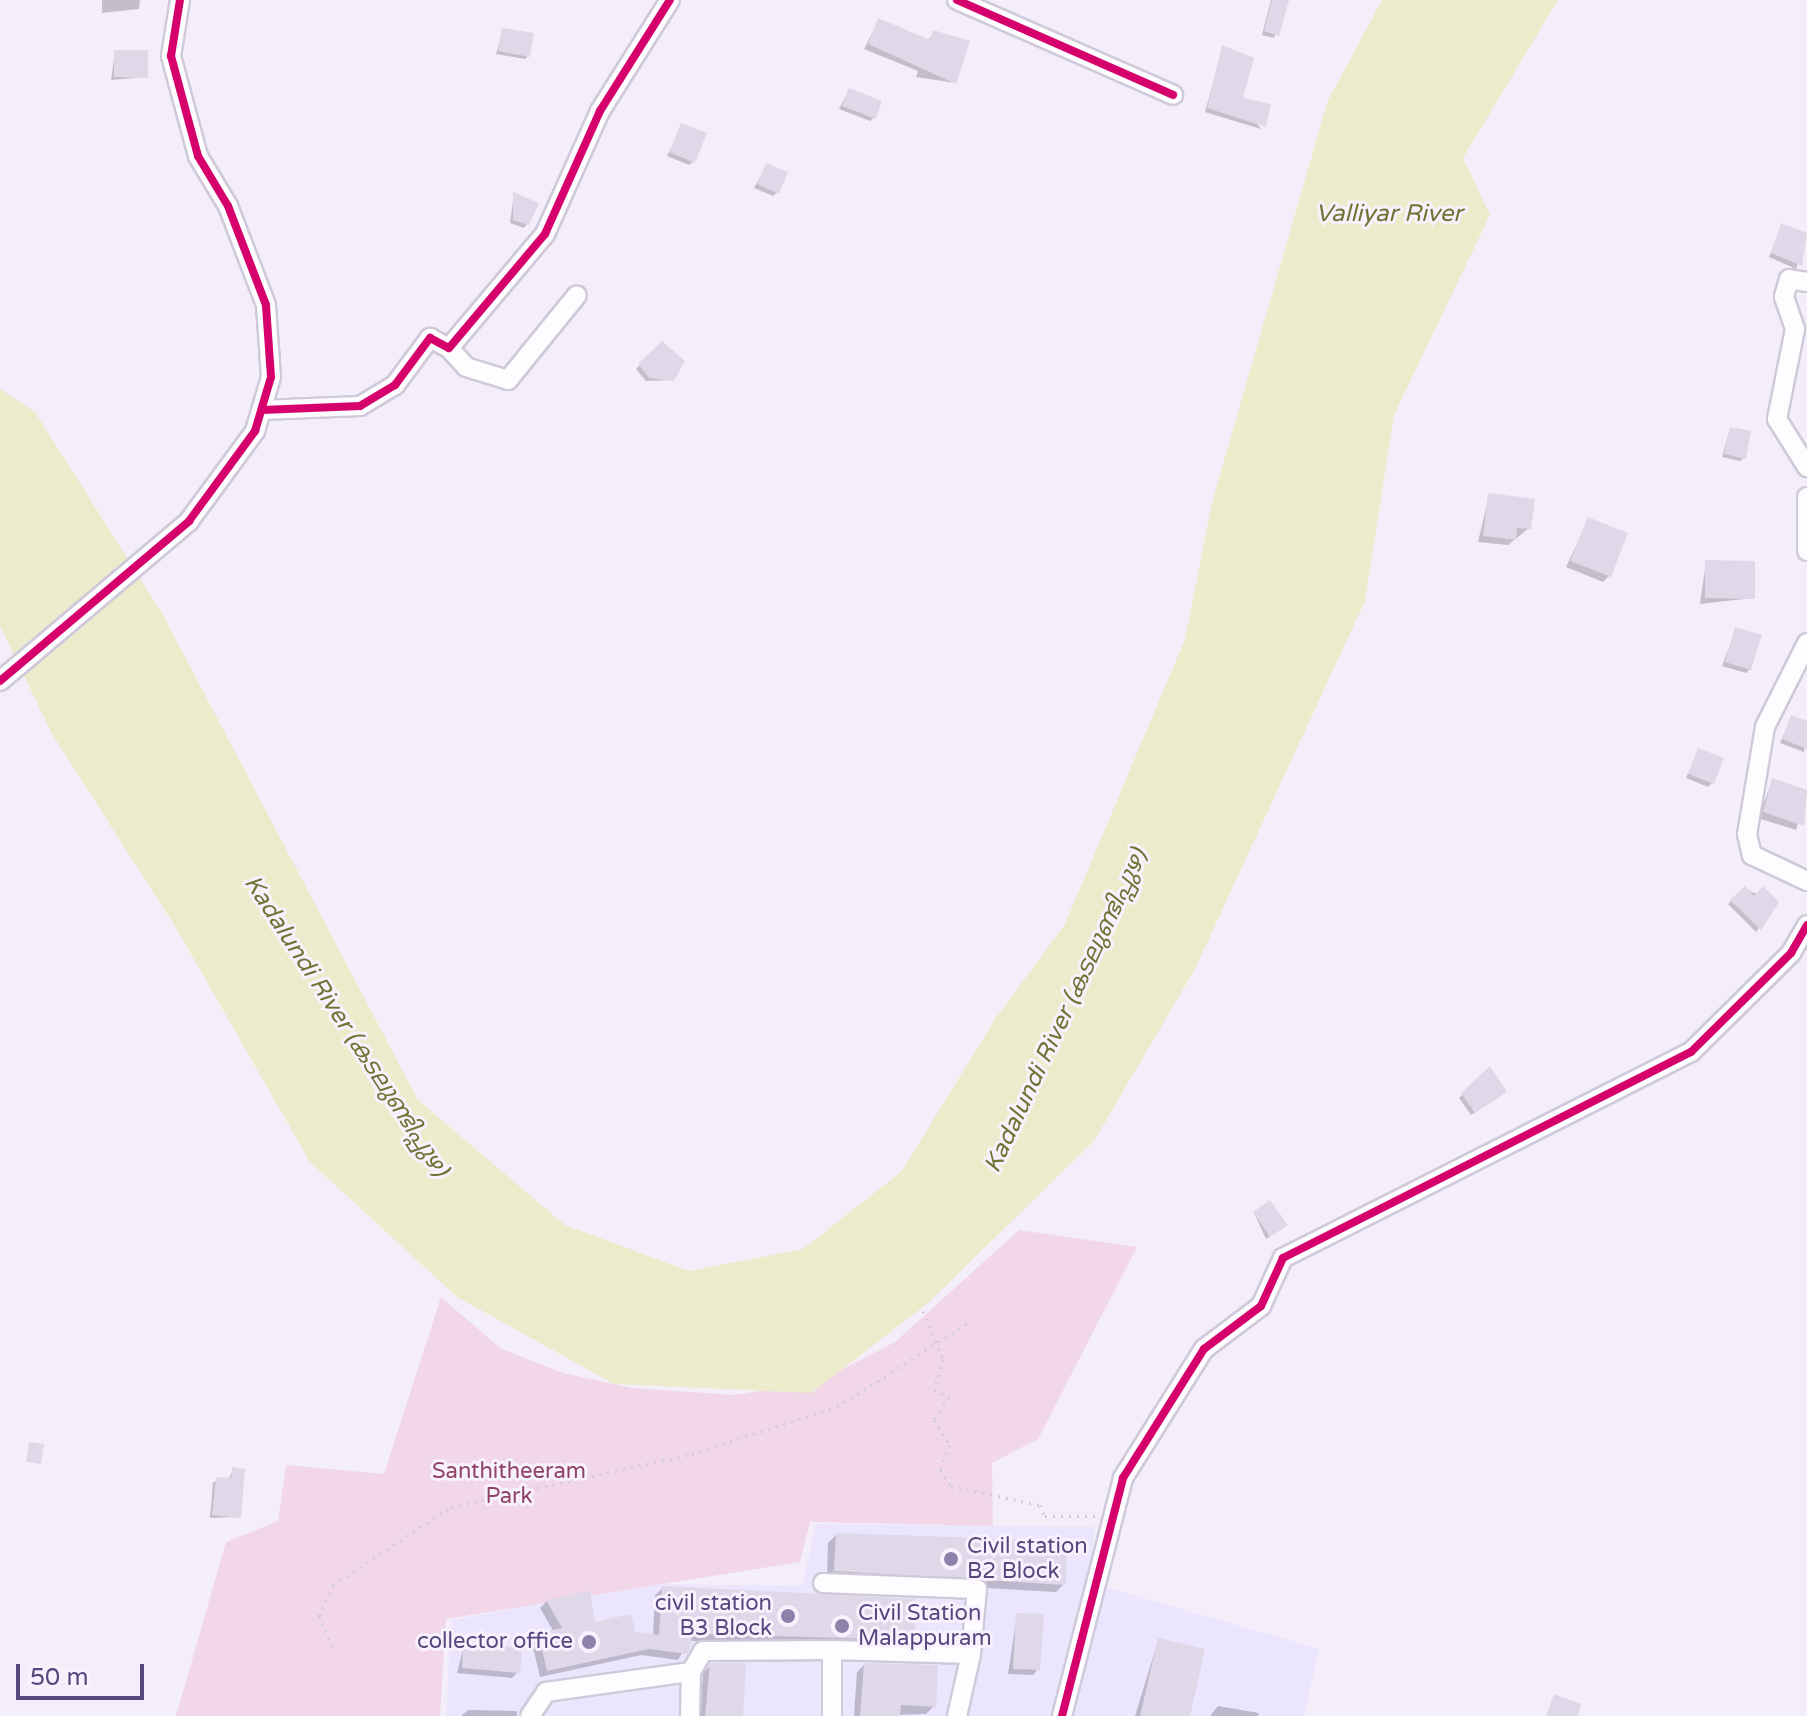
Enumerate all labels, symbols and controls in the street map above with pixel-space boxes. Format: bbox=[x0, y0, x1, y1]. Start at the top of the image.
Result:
water label: Valliyar River bbox=[1316, 200, 1462, 228]
water label: Kadalundi River (കടലുണ്ടിപ്പുഴ) bbox=[978, 845, 1154, 1177]
water label: Kadalundi River (കടലുണ്ടിപ്പുഴ) bbox=[238, 870, 454, 1182]
park label: Santhitheeram Park bbox=[432, 1458, 586, 1510]
place label: Civil station B2 Block bbox=[967, 1533, 1088, 1584]
marker: Civil station B2 Block bbox=[942, 1550, 960, 1568]
place label: civil station B3 Block bbox=[655, 1590, 772, 1642]
place label: Civil Station Malappuram bbox=[858, 1600, 992, 1652]
marker: civil station B3 Block bbox=[779, 1607, 797, 1625]
marker: Civil Station Malappuram bbox=[833, 1617, 851, 1635]
place label: collector office bbox=[417, 1629, 573, 1655]
marker: collector office bbox=[580, 1633, 598, 1651]
scale bar bbox=[20, 1648, 148, 1698]
text: 50 m bbox=[30, 1663, 88, 1692]

